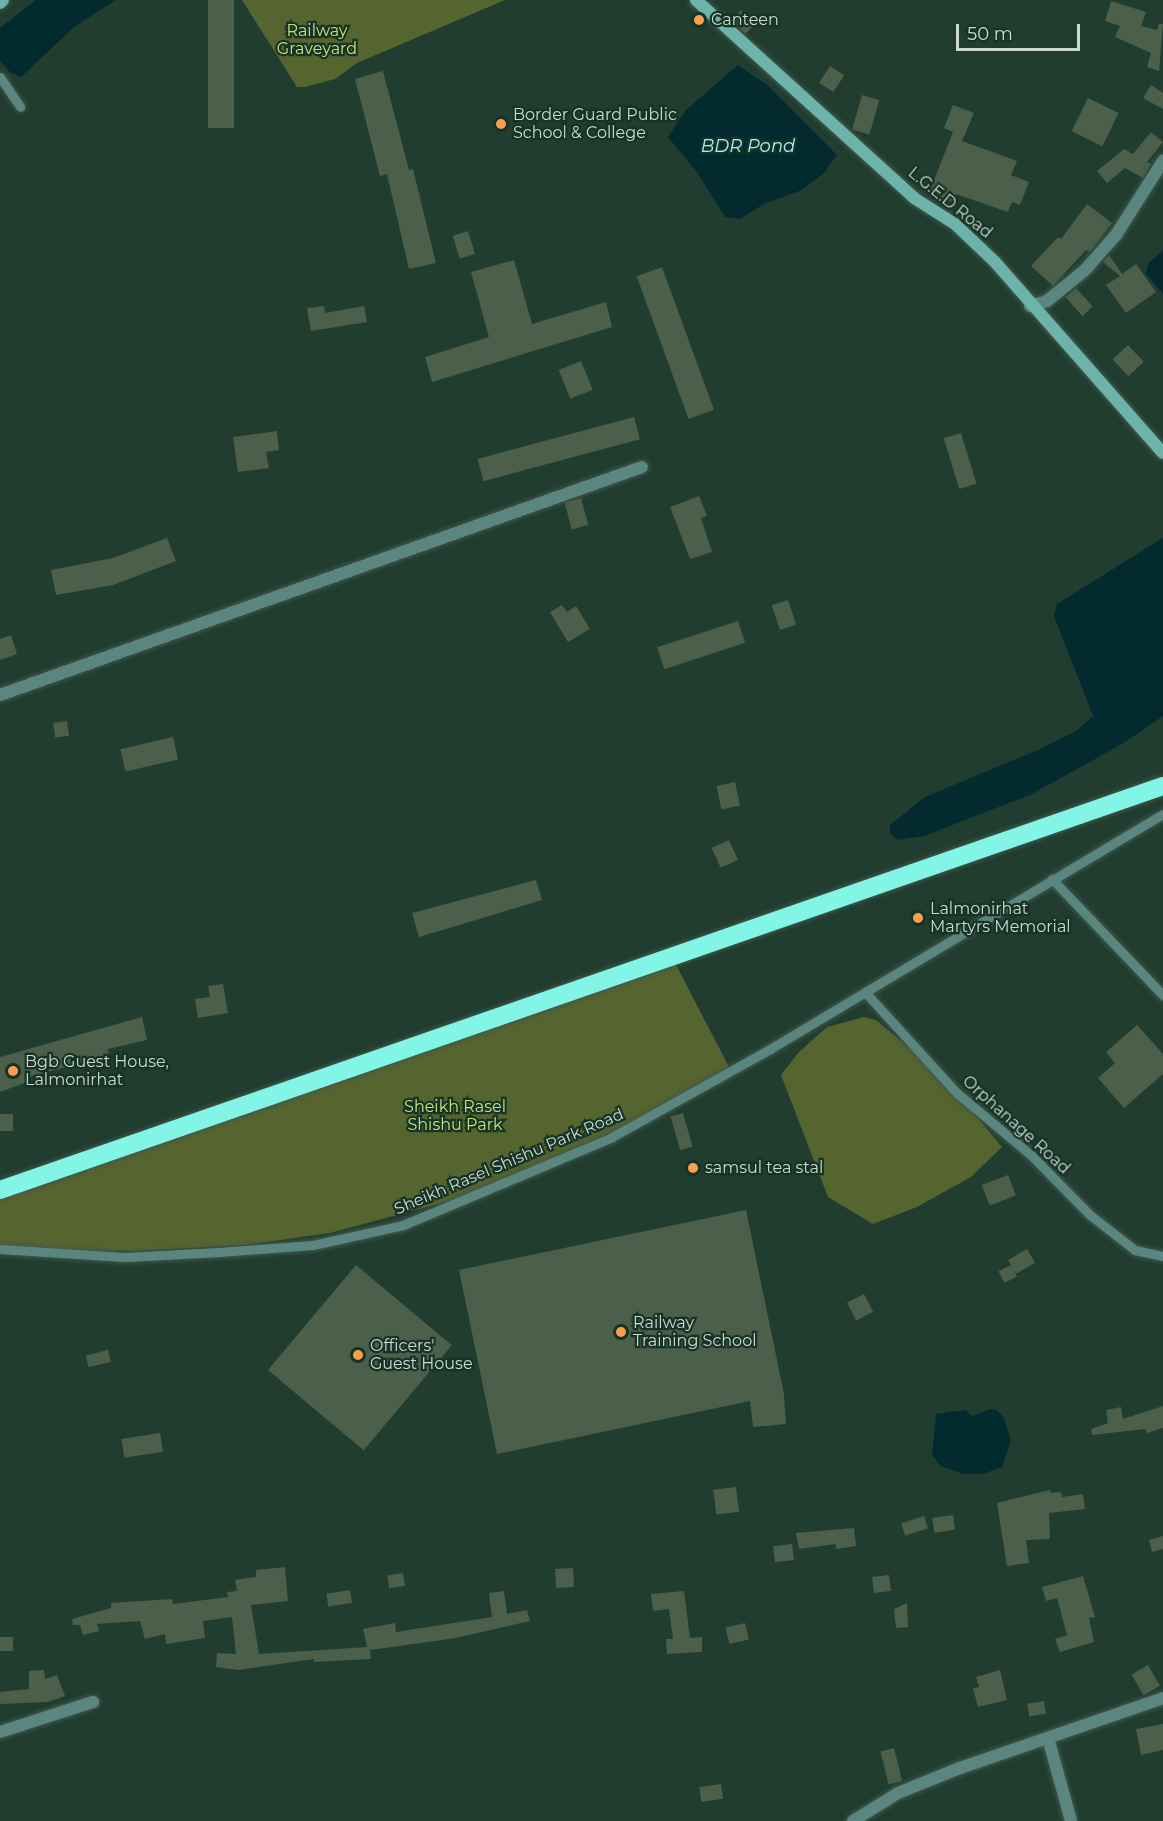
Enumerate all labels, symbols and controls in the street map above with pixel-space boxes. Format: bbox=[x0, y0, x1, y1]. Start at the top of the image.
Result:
place label: Canteen bbox=[711, 10, 779, 30]
scale bar bbox=[959, 12, 1084, 50]
marker: Canteen bbox=[692, 13, 706, 27]
park label: Railway Graveyard bbox=[277, 21, 357, 59]
text: 50 m bbox=[967, 23, 1013, 45]
place label: Border Guard Public School & College bbox=[513, 105, 677, 143]
marker: Border Guard Public School & College bbox=[494, 117, 508, 131]
water label: BDR Pond bbox=[701, 135, 795, 157]
street label: L.G.E.D Road bbox=[904, 163, 996, 243]
place label: Lalmonirhat Martyrs Memorial bbox=[930, 899, 1071, 937]
marker: Lalmonirhat Martyrs Memorial bbox=[911, 911, 925, 925]
place label: Bgb Guest House, Lalmonirhat bbox=[25, 1052, 169, 1090]
marker: Bgb Guest House, Lalmonirhat bbox=[6, 1064, 20, 1078]
street label: Orphanage Road bbox=[958, 1072, 1074, 1178]
park label: Sheikh Rasel Shishu Park bbox=[404, 1097, 506, 1135]
street label: Sheikh Rasel Shishu Park Road bbox=[391, 1105, 627, 1219]
place label: samsul tea stal bbox=[705, 1158, 823, 1178]
marker: samsul tea stal bbox=[686, 1161, 700, 1175]
place label: Railway Training School bbox=[633, 1313, 756, 1351]
marker: Railway Training School bbox=[614, 1325, 628, 1339]
place label: Officers' Guest House bbox=[370, 1336, 473, 1374]
marker: Officers' Guest House bbox=[351, 1348, 365, 1362]

